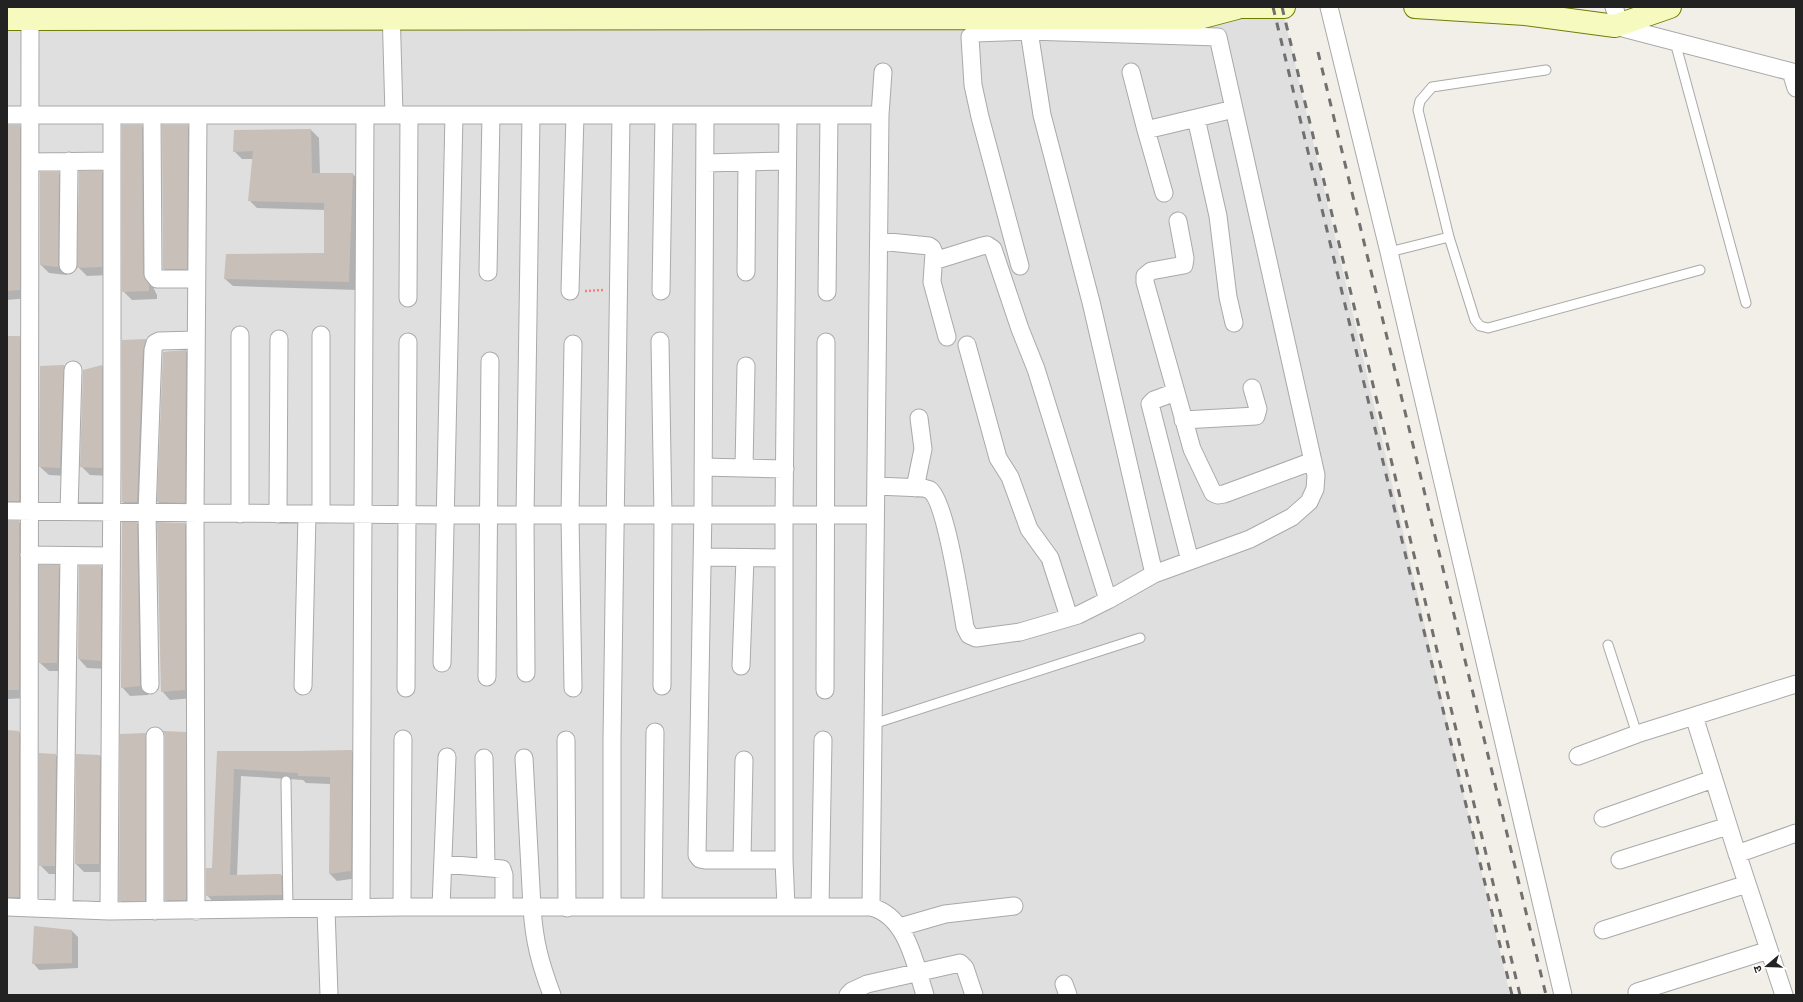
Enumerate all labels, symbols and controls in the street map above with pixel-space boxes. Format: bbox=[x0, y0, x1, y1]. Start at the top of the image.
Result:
north arrow bbox=[1747, 946, 1787, 986]
text: उ bbox=[1750, 963, 1765, 975]

